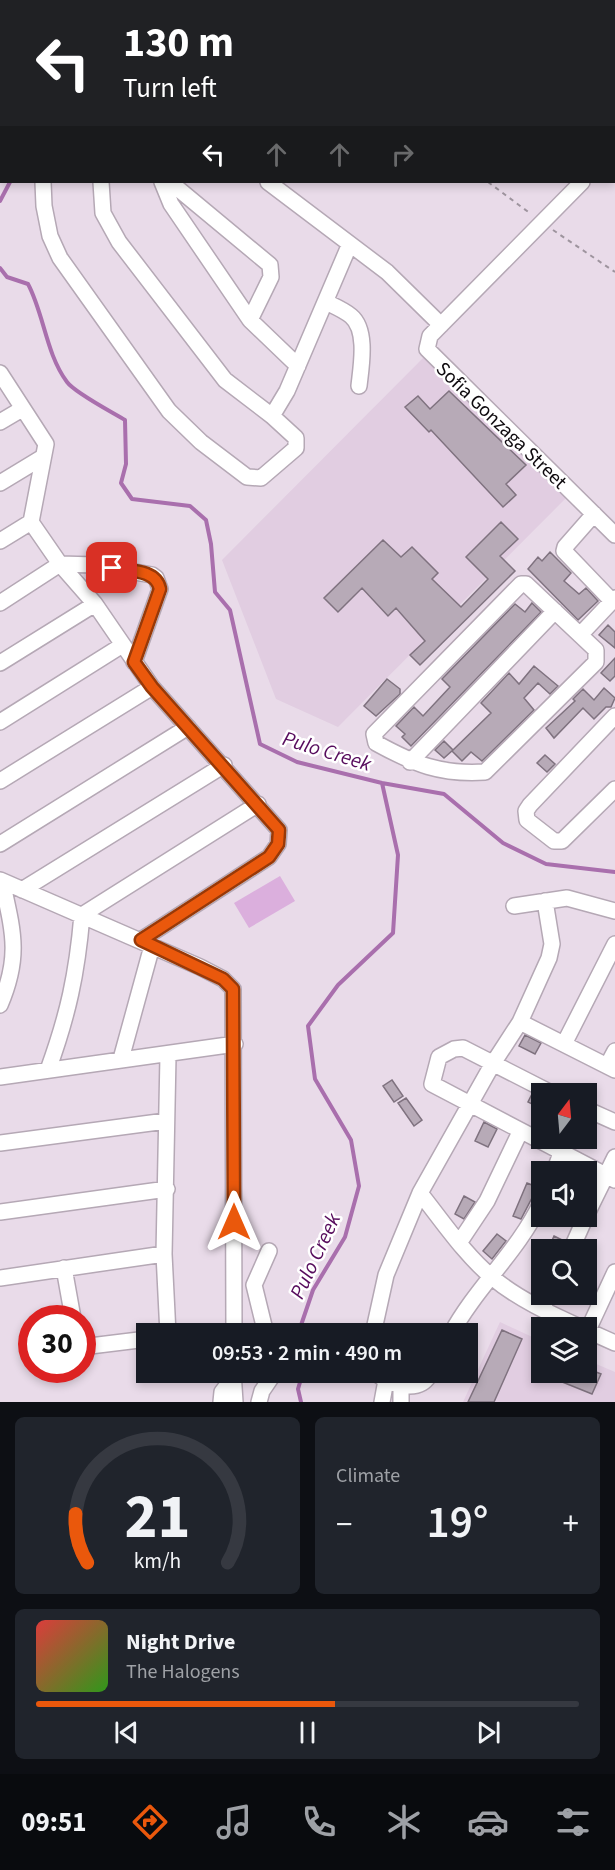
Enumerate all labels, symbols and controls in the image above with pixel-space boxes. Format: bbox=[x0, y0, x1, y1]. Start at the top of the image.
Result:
text: 130 m bbox=[123, 13, 234, 73]
icon: left bbox=[24, 24, 102, 102]
text: Turn left bbox=[123, 69, 217, 108]
icon: left bbox=[197, 138, 230, 171]
icon: ahead bbox=[260, 138, 293, 171]
icon: ahead bbox=[323, 138, 356, 171]
icon: right bbox=[386, 138, 419, 171]
street label: Sofia Gonzaga Street bbox=[430, 356, 573, 496]
pin bbox=[86, 542, 137, 593]
icon: arrive bbox=[95, 551, 128, 584]
water label: Pulo Creek bbox=[279, 723, 376, 779]
north arrow bbox=[531, 1083, 597, 1149]
map controls bbox=[531, 1083, 597, 1383]
button: sound bbox=[531, 1161, 597, 1227]
position arrow bbox=[202, 1190, 266, 1254]
water label: Pulo Creek bbox=[282, 1207, 348, 1304]
button: search bbox=[531, 1239, 597, 1305]
speed limit sign: 30 bbox=[18, 1305, 96, 1383]
button: layers bbox=[531, 1317, 597, 1383]
text: 09:53 · 2 min · 490 m bbox=[212, 1337, 402, 1369]
text: Climate bbox=[336, 1462, 400, 1490]
text: 21 bbox=[125, 1473, 190, 1562]
text: 19° bbox=[427, 1491, 488, 1555]
text: − bbox=[336, 1501, 352, 1548]
text: + bbox=[563, 1501, 579, 1548]
text: km/h bbox=[134, 1546, 181, 1577]
text: Night Drive bbox=[126, 1626, 235, 1658]
text: The Halogens bbox=[126, 1658, 240, 1686]
icon: previous bbox=[110, 1716, 143, 1749]
icon: pause bbox=[291, 1716, 324, 1749]
icon: next bbox=[472, 1716, 505, 1749]
icon: directions bbox=[129, 1801, 171, 1843]
icon: music bbox=[213, 1801, 255, 1843]
icon: phone bbox=[298, 1801, 340, 1843]
icon: climate bbox=[383, 1801, 425, 1843]
icon: car bbox=[467, 1801, 509, 1843]
icon: filters bbox=[552, 1801, 594, 1843]
text: 09:51 bbox=[21, 1803, 86, 1842]

